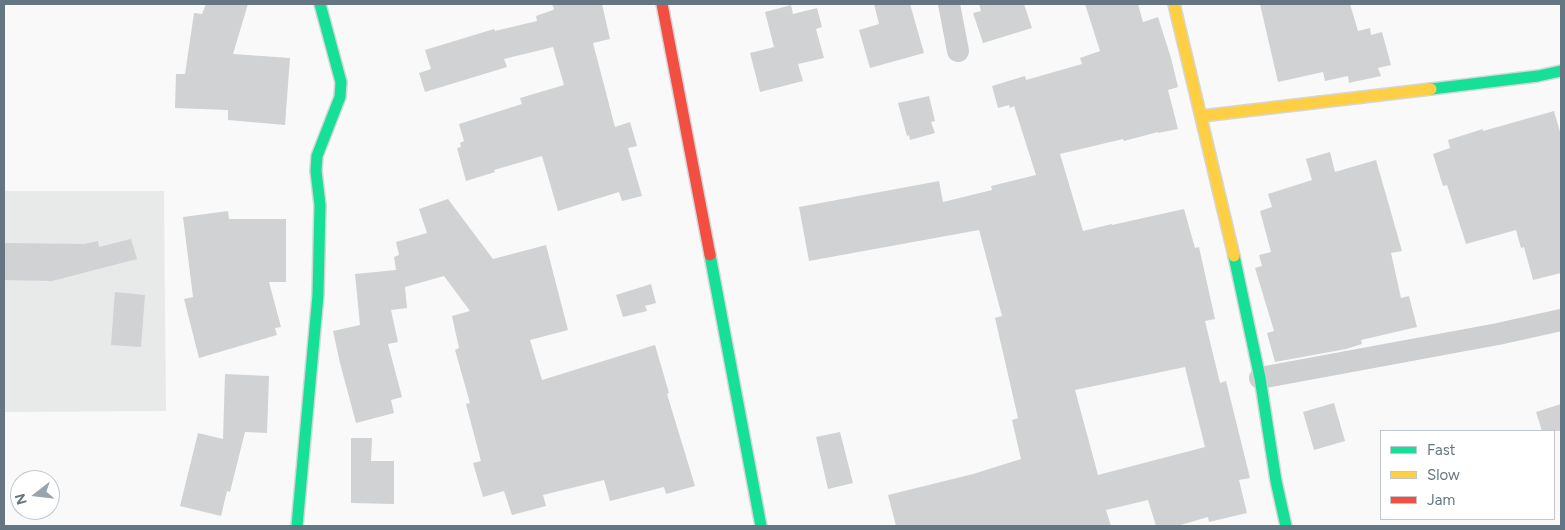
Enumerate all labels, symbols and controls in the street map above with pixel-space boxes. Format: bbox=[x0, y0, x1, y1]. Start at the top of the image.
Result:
legend bbox=[1380, 430, 1555, 520]
text: Fast bbox=[1427, 441, 1455, 459]
text: Slow bbox=[1427, 466, 1460, 484]
north arrow bbox=[10, 470, 60, 520]
text: N bbox=[11, 491, 31, 507]
text: Jam bbox=[1427, 491, 1455, 509]

